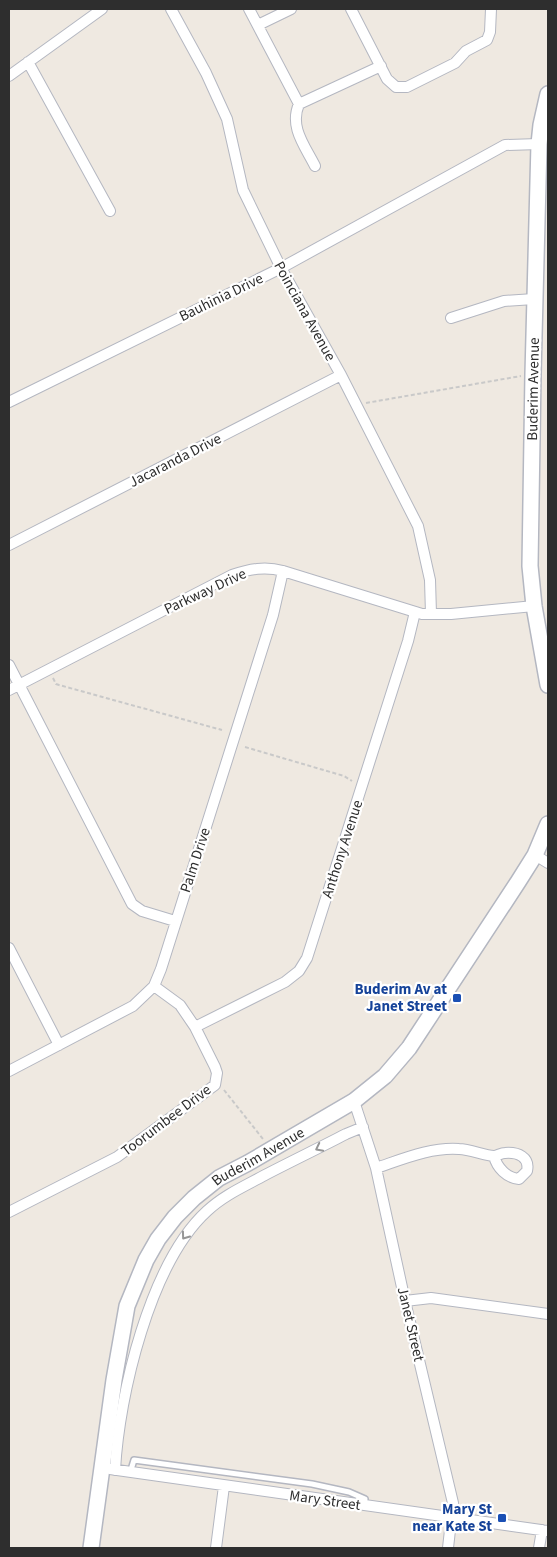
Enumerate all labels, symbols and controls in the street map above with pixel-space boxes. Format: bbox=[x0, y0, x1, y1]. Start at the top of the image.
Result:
street label: Poinciana Avenue bbox=[268, 258, 341, 365]
street label: Bauhinia Drive bbox=[176, 268, 267, 327]
street label: Buderim Avenue bbox=[522, 337, 545, 441]
street label: Jacaranda Drive bbox=[125, 428, 225, 493]
street label: Parkway Drive bbox=[161, 563, 250, 620]
street label: Anthony Avenue bbox=[317, 797, 368, 901]
street label: Palm Drive bbox=[175, 825, 216, 895]
place label: Buderim Av at Janet Street bbox=[355, 979, 447, 1017]
marker: Buderim Av at Janet Street bbox=[451, 992, 463, 1004]
street label: Toorumbee Drive bbox=[117, 1080, 216, 1161]
street label: Buderim Avenue bbox=[207, 1122, 309, 1191]
one-way arrow bbox=[315, 1142, 324, 1152]
one-way arrow bbox=[182, 1230, 191, 1240]
street label: Janet Street bbox=[392, 1285, 429, 1363]
street label: Mary Street bbox=[288, 1485, 362, 1516]
place label: Mary St near Kate St bbox=[412, 1499, 492, 1537]
marker: Mary St near Kate St bbox=[496, 1512, 508, 1524]

